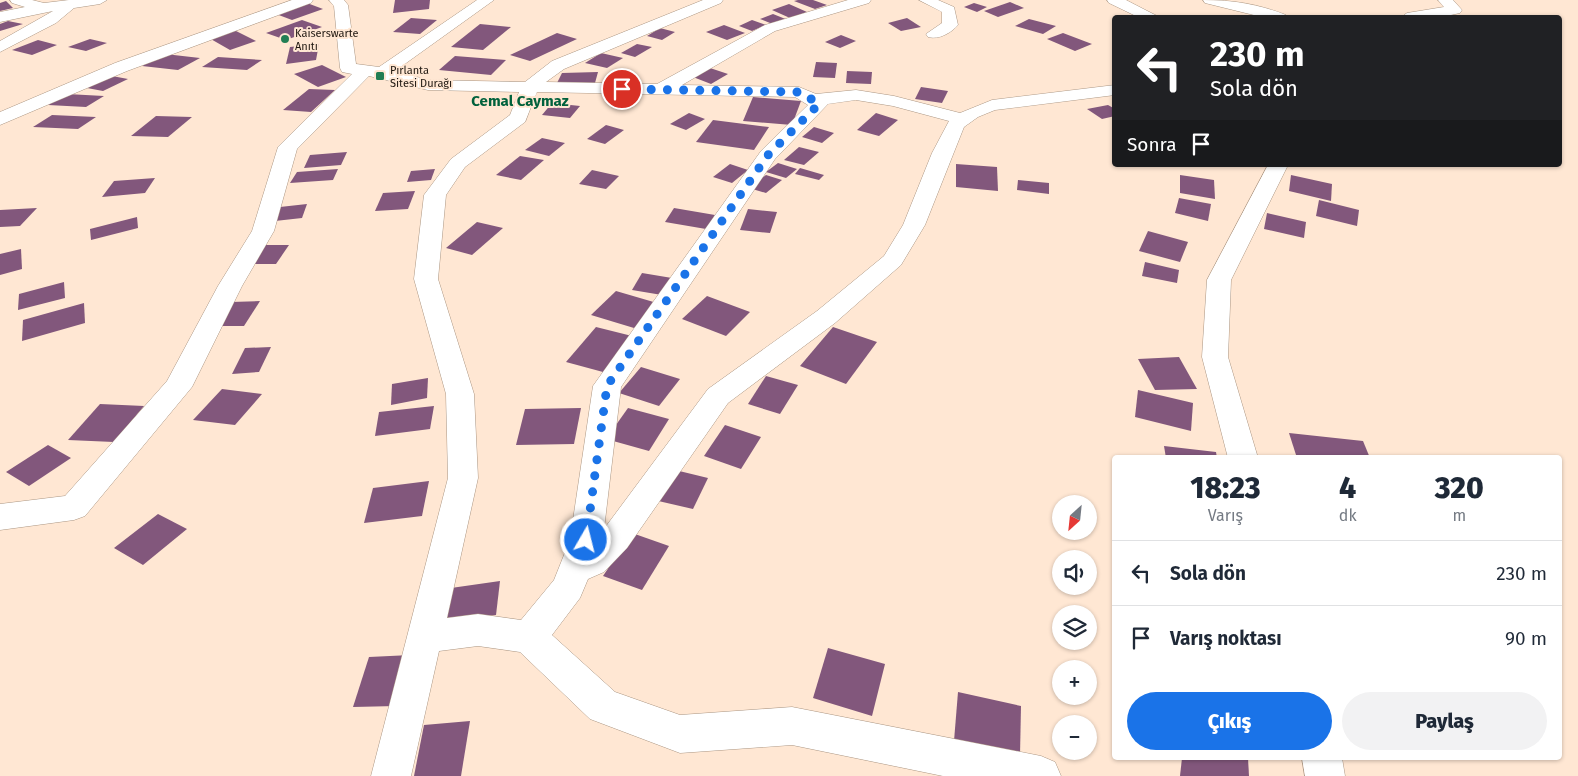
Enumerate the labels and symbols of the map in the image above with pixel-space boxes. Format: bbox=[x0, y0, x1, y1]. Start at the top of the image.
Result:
place label: Kaiserswarte Anıtı bbox=[295, 27, 359, 53]
marker: Kaiserswarte Anıtı bbox=[279, 33, 291, 45]
place label: Pırlanta Sitesi Durağı bbox=[390, 64, 452, 90]
pin bbox=[601, 68, 643, 110]
marker: Pırlanta Sitesi Durağı bbox=[374, 70, 386, 82]
district label: Cemal Caymaz bbox=[471, 92, 569, 110]
north arrow bbox=[1052, 495, 1098, 540]
position arrow bbox=[559, 513, 611, 565]

